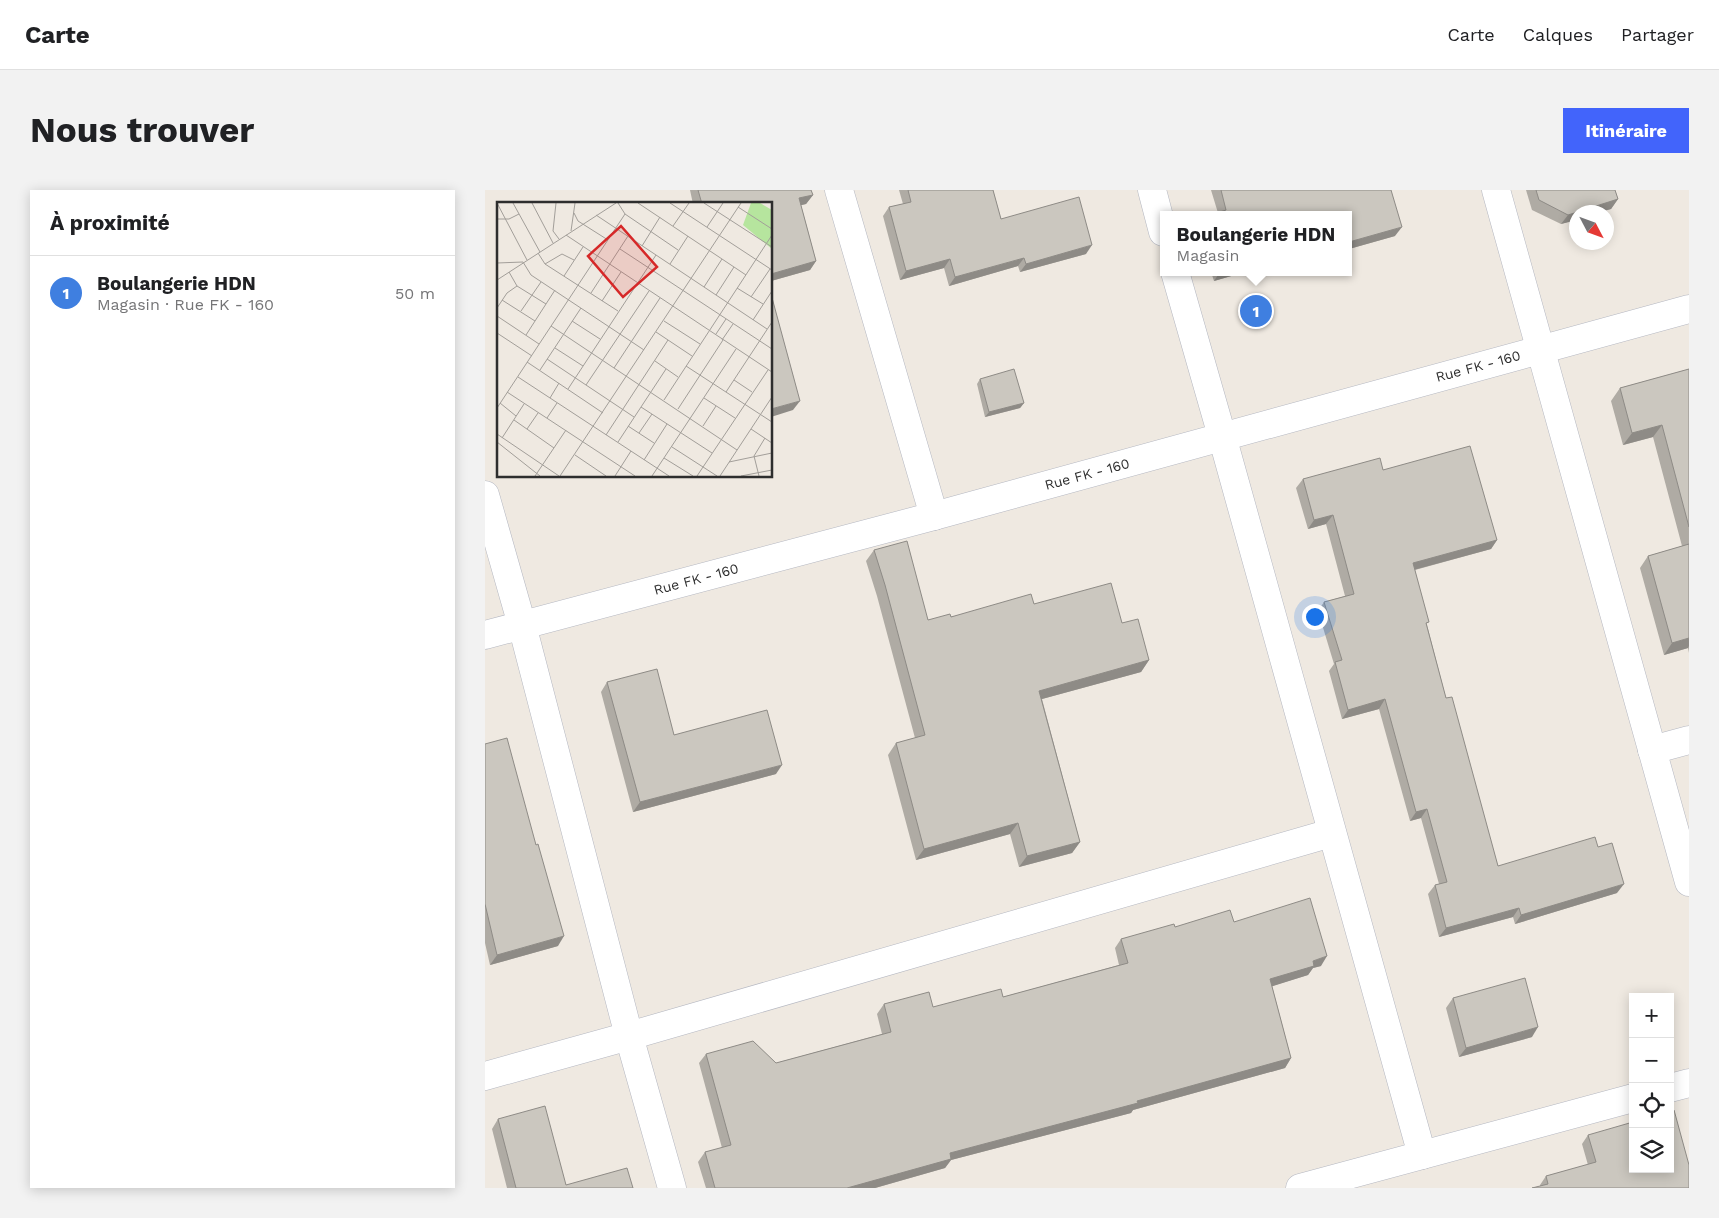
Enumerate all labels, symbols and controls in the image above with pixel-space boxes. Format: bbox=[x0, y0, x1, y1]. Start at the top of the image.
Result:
text: Carte bbox=[25, 21, 90, 49]
text: Carte bbox=[1447, 24, 1495, 45]
text: Calques bbox=[1523, 24, 1593, 45]
text: Partager bbox=[1621, 24, 1694, 45]
button: Itinéraire bbox=[1563, 108, 1689, 153]
text: Nous trouver bbox=[30, 109, 254, 151]
inset map bbox=[497, 202, 773, 478]
north arrow bbox=[1569, 205, 1614, 250]
text: À proximité bbox=[50, 210, 170, 235]
popup bbox=[1160, 211, 1352, 276]
text: Boulangerie HDN bbox=[1177, 223, 1335, 246]
text: Magasin bbox=[1177, 246, 1239, 265]
text: Boulangerie HDN bbox=[97, 272, 256, 295]
text: 1 bbox=[63, 284, 69, 303]
text: 50 m bbox=[395, 284, 435, 303]
pin: 1 bbox=[1240, 292, 1272, 330]
text: Magasin · Rue FK - 160 bbox=[97, 295, 274, 314]
street label: Rue FK - 160 bbox=[1434, 347, 1522, 385]
street label: Rue FK - 160 bbox=[1043, 455, 1131, 493]
street label: Rue FK - 160 bbox=[652, 560, 740, 598]
your location bbox=[1302, 604, 1328, 630]
map controls bbox=[1629, 993, 1674, 1173]
button: + bbox=[1629, 993, 1674, 1038]
button: − bbox=[1629, 1038, 1674, 1083]
button: locate bbox=[1629, 1083, 1674, 1128]
button: layers bbox=[1629, 1128, 1674, 1173]

